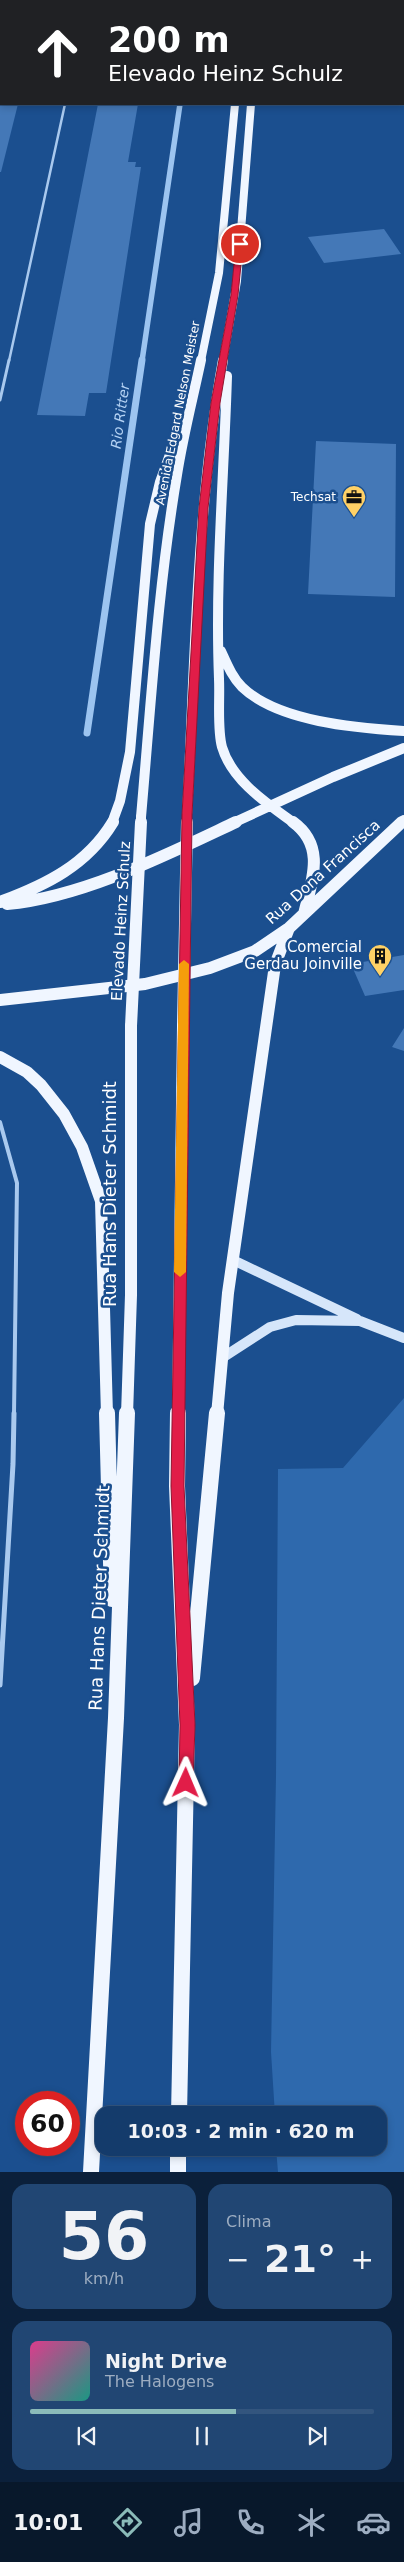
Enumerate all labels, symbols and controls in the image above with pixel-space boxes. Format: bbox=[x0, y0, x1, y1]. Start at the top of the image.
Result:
icon: ahead bbox=[25, 20, 90, 85]
text: 200 m bbox=[108, 20, 230, 60]
text: Elevado Heinz Schulz bbox=[108, 61, 343, 86]
pin bbox=[219, 223, 261, 265]
icon: arrive bbox=[226, 230, 254, 258]
street label: Avenida Edgard Nelson Meister bbox=[153, 320, 203, 506]
water label: Rio Ritter bbox=[108, 381, 133, 450]
office icon: Techsat bbox=[341, 484, 367, 518]
place label: Techsat bbox=[290, 490, 336, 504]
street label: Rua Dona Francisca bbox=[262, 816, 384, 928]
street label: Elevado Heinz Schulz bbox=[108, 840, 134, 1001]
place label: Comercial Gerdau Joinville bbox=[244, 938, 362, 973]
building icon: Comercial Gerdau Joinville bbox=[367, 943, 393, 977]
street label: Rua Hans Dieter Schmidt bbox=[99, 1081, 120, 1307]
street label: Rua Hans Dieter Schmidt bbox=[85, 1485, 113, 1711]
position arrow bbox=[159, 1756, 211, 1808]
speed limit sign: 60 bbox=[15, 2091, 80, 2156]
text: 10:03 · 2 min · 620 m bbox=[127, 2120, 355, 2142]
text: 56 bbox=[59, 2199, 149, 2274]
text: Clima bbox=[226, 2212, 271, 2231]
text: 21° bbox=[264, 2237, 336, 2281]
text: − bbox=[226, 2243, 249, 2276]
text: + bbox=[351, 2243, 374, 2276]
text: km/h bbox=[84, 2269, 124, 2288]
text: Night Drive bbox=[105, 2350, 227, 2372]
text: The Halogens bbox=[105, 2372, 214, 2391]
icon: previous bbox=[73, 2422, 101, 2450]
icon: pause bbox=[188, 2422, 216, 2450]
icon: next bbox=[303, 2422, 331, 2450]
icon: directions bbox=[110, 2505, 145, 2540]
icon: music bbox=[171, 2505, 206, 2540]
icon: phone bbox=[233, 2505, 268, 2540]
icon: climate bbox=[294, 2505, 329, 2540]
icon: car bbox=[356, 2505, 391, 2540]
text: 10:01 bbox=[13, 2510, 83, 2535]

